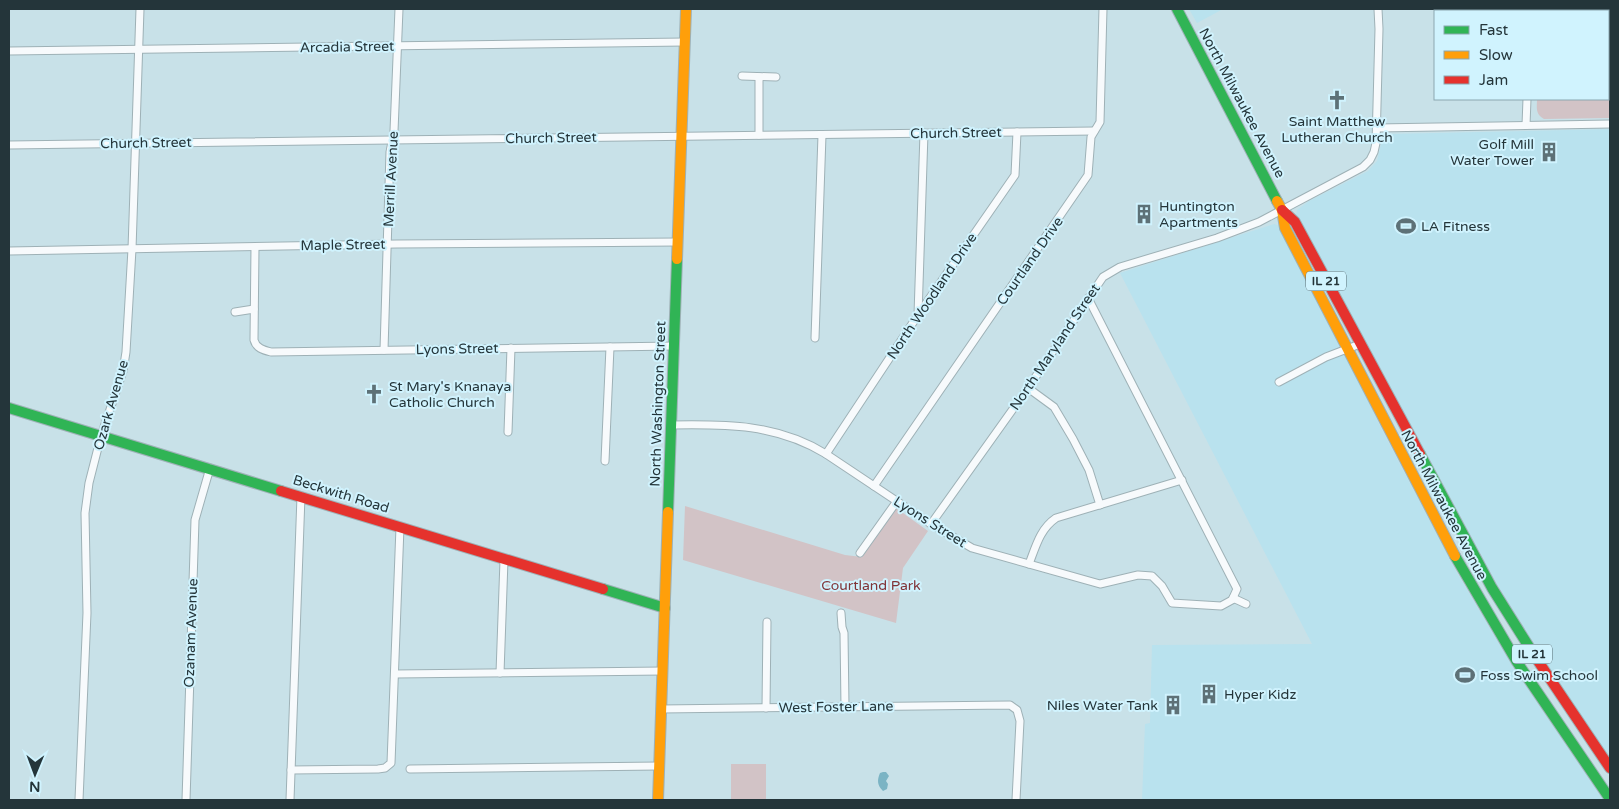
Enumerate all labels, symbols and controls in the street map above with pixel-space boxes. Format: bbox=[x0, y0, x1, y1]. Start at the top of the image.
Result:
legend bbox=[1434, 10, 1609, 100]
text: Fast bbox=[1479, 21, 1509, 39]
street label: North Milwaukee Avenue bbox=[1195, 25, 1289, 181]
street label: Arcadia Street bbox=[300, 38, 395, 56]
text: Slow bbox=[1479, 46, 1513, 64]
text: Jam bbox=[1479, 71, 1508, 89]
church icon: Saint Matthew Lutheran Church bbox=[1326, 89, 1348, 111]
place label: Saint Matthew Lutheran Church bbox=[1281, 113, 1393, 146]
street label: Church Street bbox=[910, 124, 1003, 142]
street label: Church Street bbox=[505, 129, 598, 147]
street label: Merrill Avenue bbox=[380, 130, 402, 227]
street label: Church Street bbox=[100, 134, 193, 152]
place label: Golf Mill Water Tower bbox=[1450, 136, 1535, 169]
building icon: Golf Mill Water Tower bbox=[1538, 141, 1560, 163]
place label: Huntington Apartments bbox=[1159, 198, 1238, 231]
building icon: Huntington Apartments bbox=[1133, 203, 1155, 225]
street label: Courtland Drive bbox=[993, 213, 1067, 309]
sports icon: LA Fitness bbox=[1395, 215, 1417, 237]
place label: LA Fitness bbox=[1421, 218, 1490, 235]
street label: North Woodland Drive bbox=[883, 230, 981, 362]
street label: Maple Street bbox=[300, 236, 386, 254]
road number: IL 21 bbox=[1306, 272, 1346, 290]
street label: North Maryland Street bbox=[1006, 280, 1104, 414]
street label: North Washington Street bbox=[647, 320, 669, 487]
street label: Lyons Street bbox=[415, 340, 499, 358]
street label: Ozark Avenue bbox=[90, 358, 132, 452]
place label: St Mary's Knanaya Catholic Church bbox=[389, 378, 511, 411]
church icon: St Mary's Knanaya Catholic Church bbox=[363, 383, 385, 405]
street label: North Milwaukee Avenue bbox=[1397, 427, 1491, 583]
street label: Beckwith Road bbox=[291, 471, 391, 517]
street label: Lyons Street bbox=[890, 493, 970, 552]
park label: Courtland Park bbox=[821, 577, 921, 594]
street label: Ozanam Avenue bbox=[181, 578, 201, 688]
road number: IL 21 bbox=[1512, 644, 1552, 664]
sports icon: Foss Swim School bbox=[1454, 664, 1476, 686]
place label: Foss Swim School bbox=[1480, 667, 1598, 684]
building icon: Hyper Kidz bbox=[1198, 683, 1220, 705]
place label: Hyper Kidz bbox=[1224, 686, 1296, 703]
building icon: Niles Water Tank bbox=[1162, 694, 1184, 716]
street label: West Foster Lane bbox=[778, 697, 894, 717]
place label: Niles Water Tank bbox=[1047, 697, 1158, 714]
north arrow bbox=[10, 749, 60, 799]
text: N bbox=[29, 778, 41, 795]

